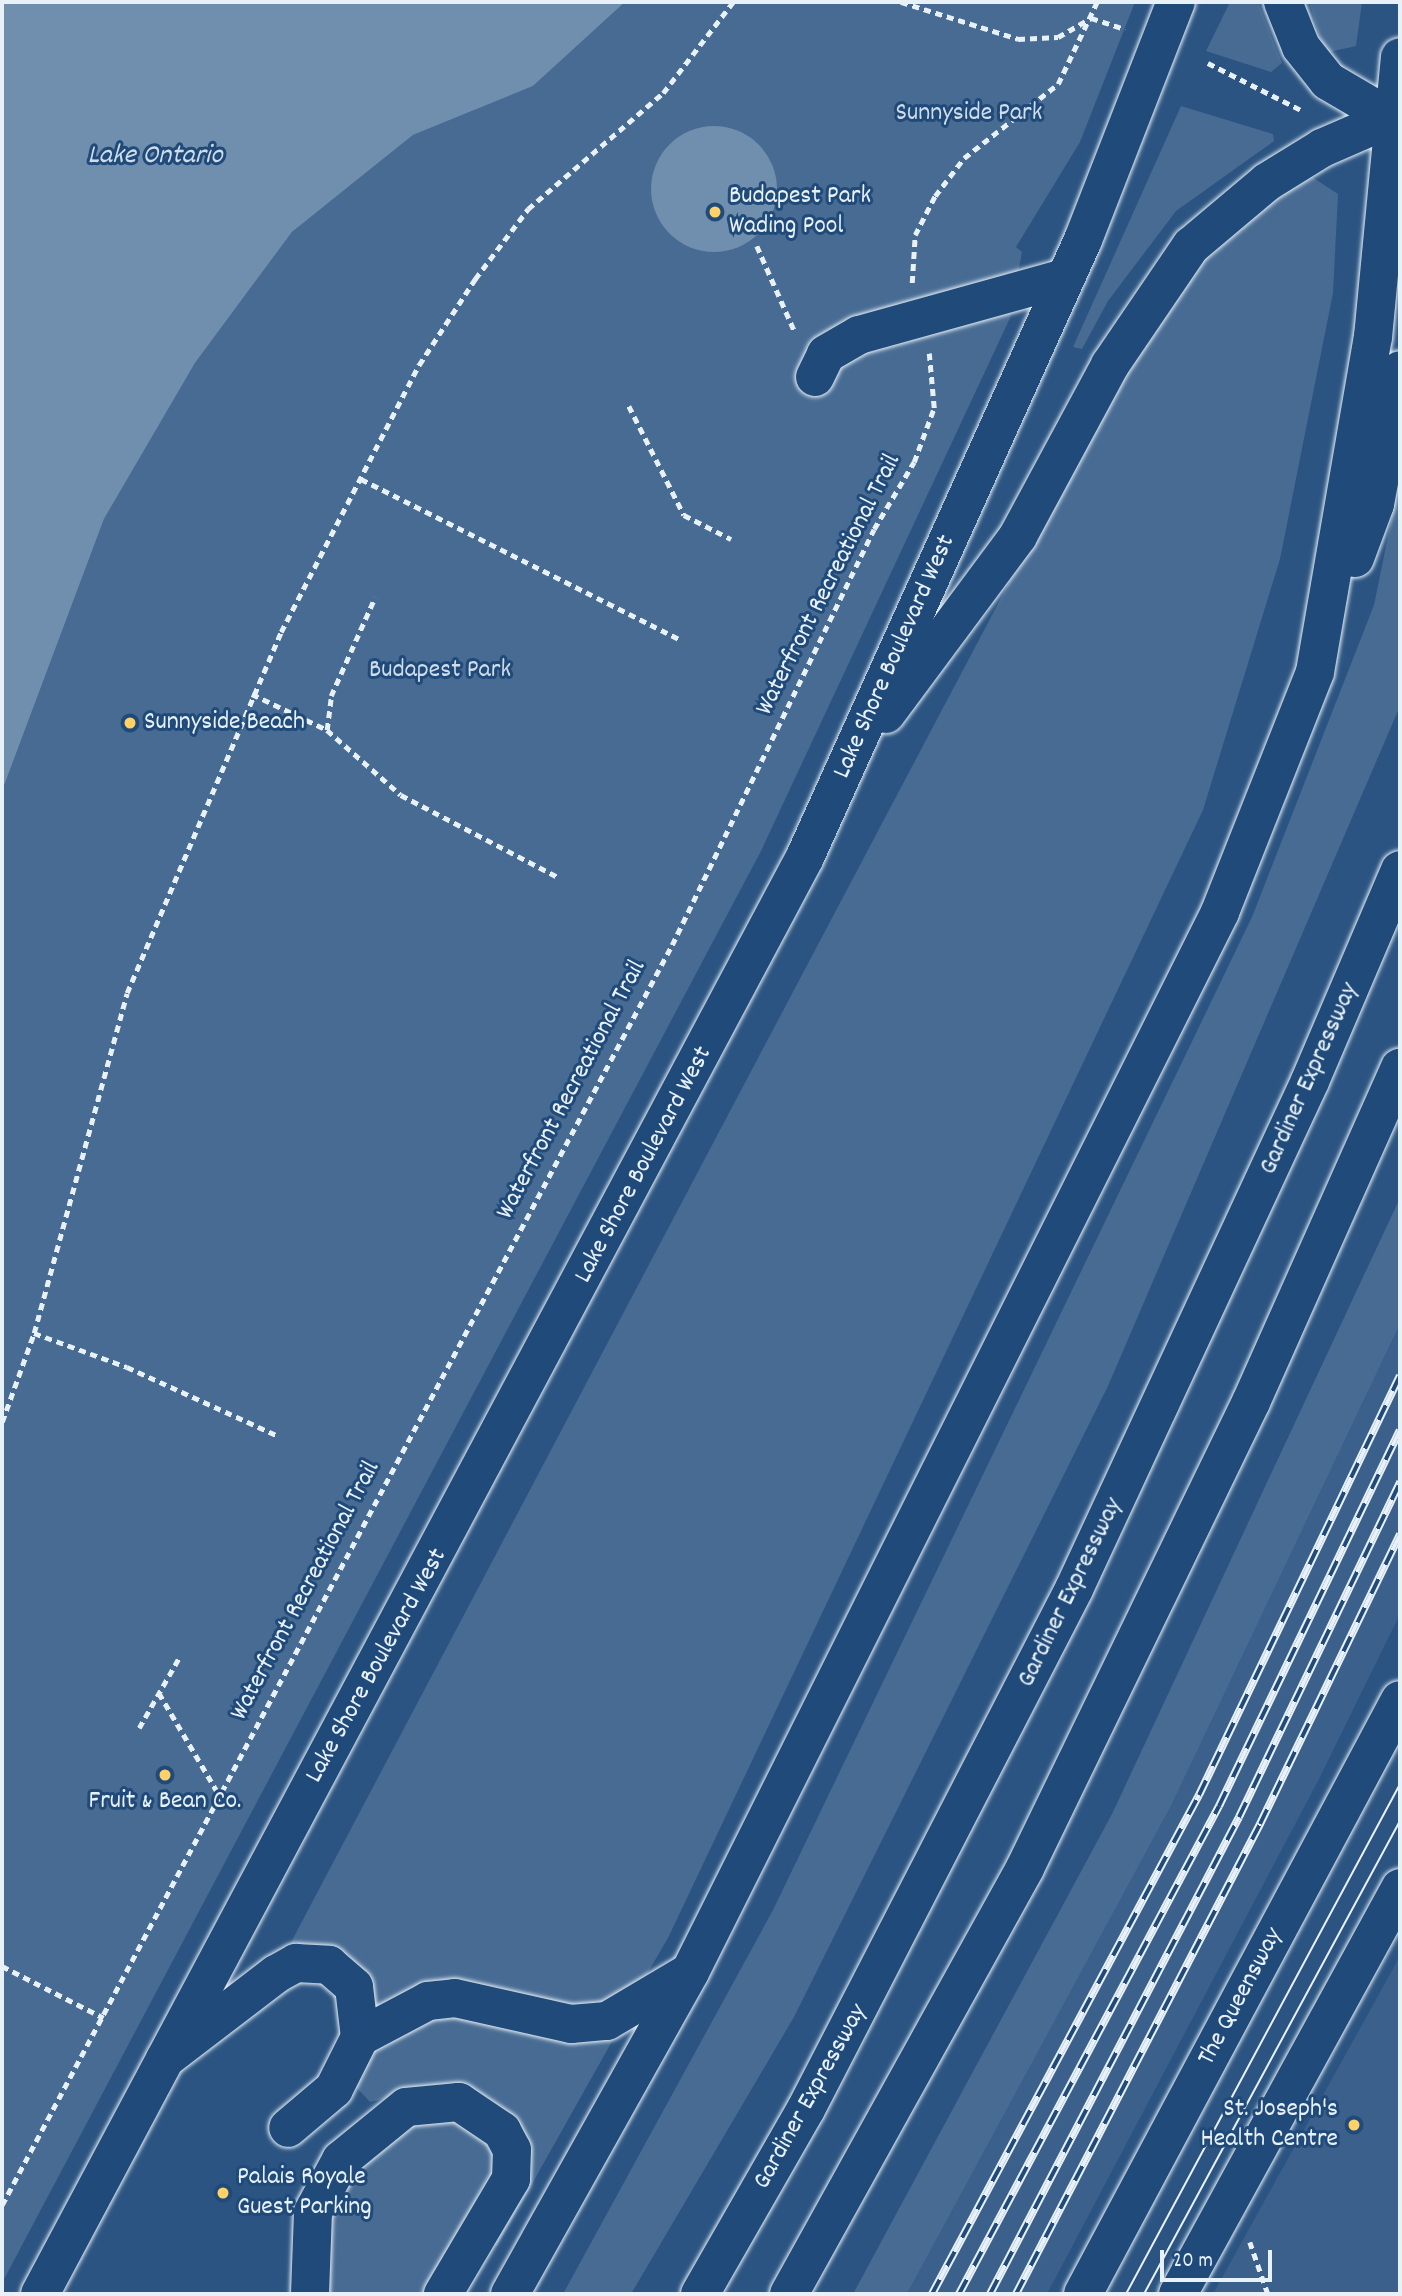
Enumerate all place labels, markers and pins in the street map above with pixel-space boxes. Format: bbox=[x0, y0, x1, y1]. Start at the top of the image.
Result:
place label: Budapest Park Wading Pool bbox=[729, 181, 871, 242]
marker: Budapest Park Wading Pool bbox=[707, 204, 723, 220]
place label: Sunnyside Beach bbox=[144, 707, 305, 739]
marker: Sunnyside Beach bbox=[122, 715, 138, 731]
marker: Fruit & Bean Co. bbox=[157, 1767, 173, 1783]
place label: Fruit & Bean Co. bbox=[89, 1786, 241, 1818]
place label: St. Joseph's Health Centre bbox=[1200, 2094, 1338, 2156]
marker: St. Joseph's Health Centre bbox=[1344, 2115, 1364, 2135]
place label: Palais Royale Guest Parking bbox=[237, 2162, 372, 2224]
marker: Palais Royale Guest Parking bbox=[215, 2185, 231, 2201]

